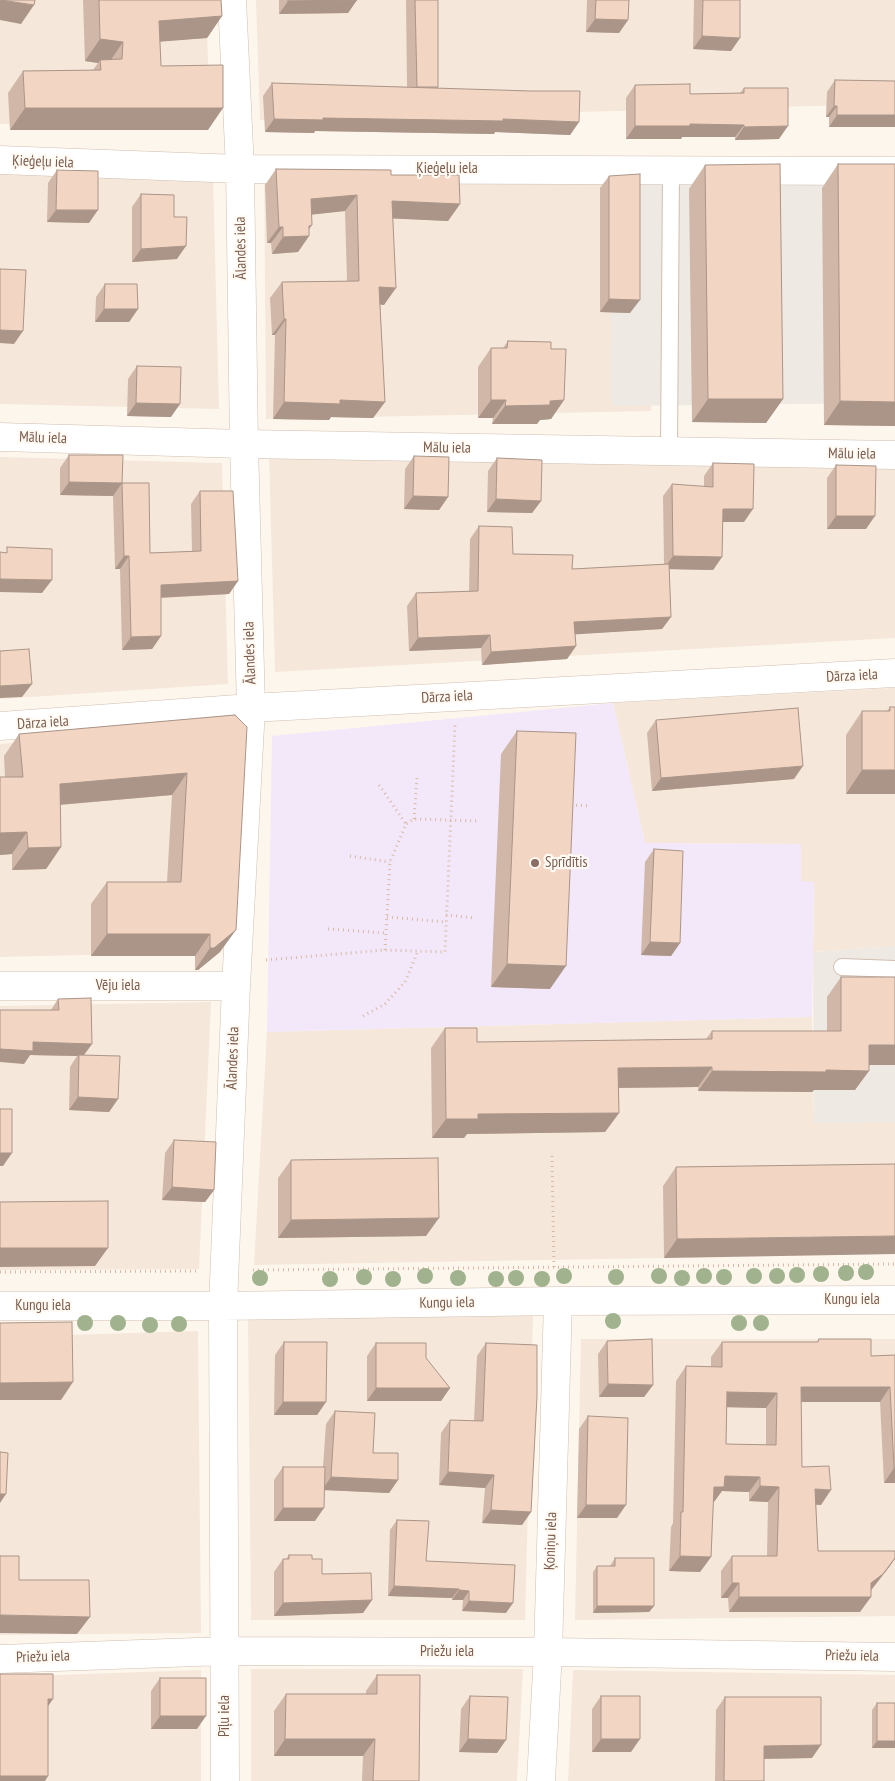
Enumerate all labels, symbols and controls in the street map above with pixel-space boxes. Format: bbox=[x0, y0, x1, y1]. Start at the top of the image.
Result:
street label: Ķieģeļu iela bbox=[12, 152, 74, 172]
street label: Ķieģeļu iela bbox=[416, 160, 478, 178]
street label: Ālandes iela bbox=[231, 216, 251, 280]
street label: Mālu iela bbox=[19, 428, 67, 448]
street label: Mālu iela bbox=[423, 439, 471, 457]
street label: Mālu iela bbox=[828, 445, 876, 463]
street label: Ālandes iela bbox=[240, 621, 260, 685]
street label: Dārza iela bbox=[826, 666, 878, 686]
street label: Dārza iela bbox=[421, 687, 473, 707]
street label: Dārza iela bbox=[17, 712, 69, 734]
place label: Sprīdītis bbox=[545, 854, 588, 872]
marker: Sprīdītis bbox=[529, 857, 541, 869]
street label: Vēju iela bbox=[96, 977, 140, 995]
street label: Ālandes iela bbox=[223, 1026, 243, 1090]
street label: Kungu iela bbox=[824, 1291, 880, 1309]
street label: Kungu iela bbox=[419, 1294, 475, 1312]
street label: Kungu iela bbox=[15, 1297, 71, 1315]
street label: Ķoniņu iela bbox=[541, 1512, 561, 1570]
street label: Priežu iela bbox=[420, 1643, 474, 1661]
street label: Priežu iela bbox=[16, 1647, 70, 1667]
street label: Priežu iela bbox=[825, 1647, 879, 1665]
street label: Pīļu iela bbox=[216, 1695, 234, 1737]

